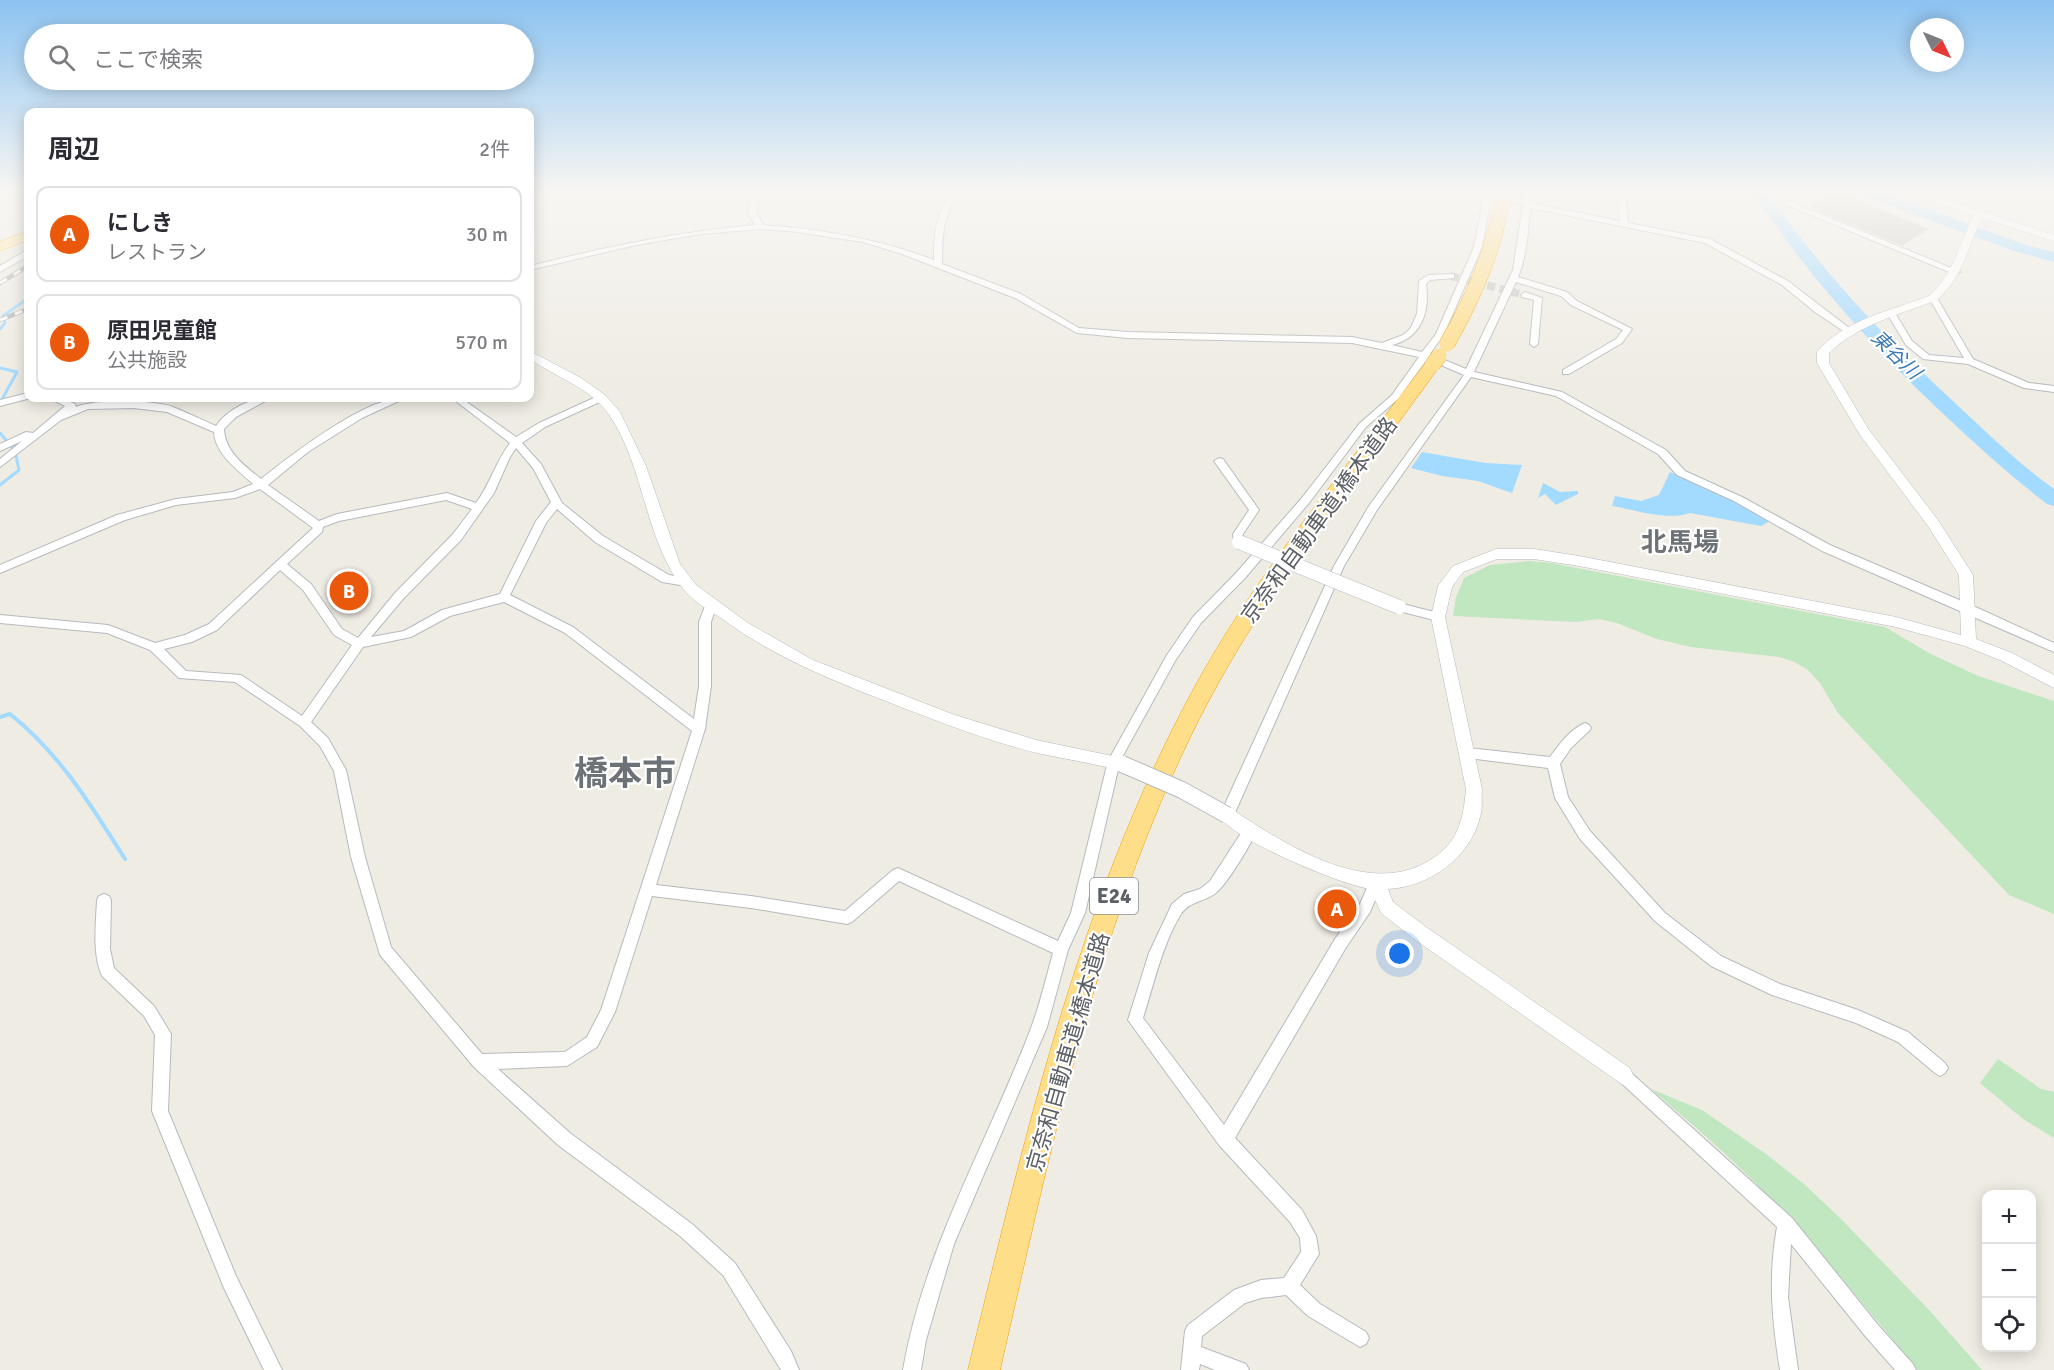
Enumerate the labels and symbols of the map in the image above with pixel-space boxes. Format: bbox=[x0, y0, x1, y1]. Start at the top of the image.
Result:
north arrow bbox=[1910, 18, 1964, 72]
water label: 東谷川 bbox=[1866, 325, 1928, 386]
street label: 京奈和自動車道;橋本道路 bbox=[1235, 412, 1403, 628]
district label: 北馬場 bbox=[1641, 527, 1719, 559]
pin: B bbox=[330, 568, 368, 614]
district label: 橋本市 bbox=[574, 753, 676, 795]
road number: E24 bbox=[1090, 878, 1138, 914]
pin: A bbox=[1318, 886, 1356, 932]
street label: 京奈和自動車道;橋本道路 bbox=[1021, 929, 1115, 1175]
your location bbox=[1385, 939, 1414, 968]

